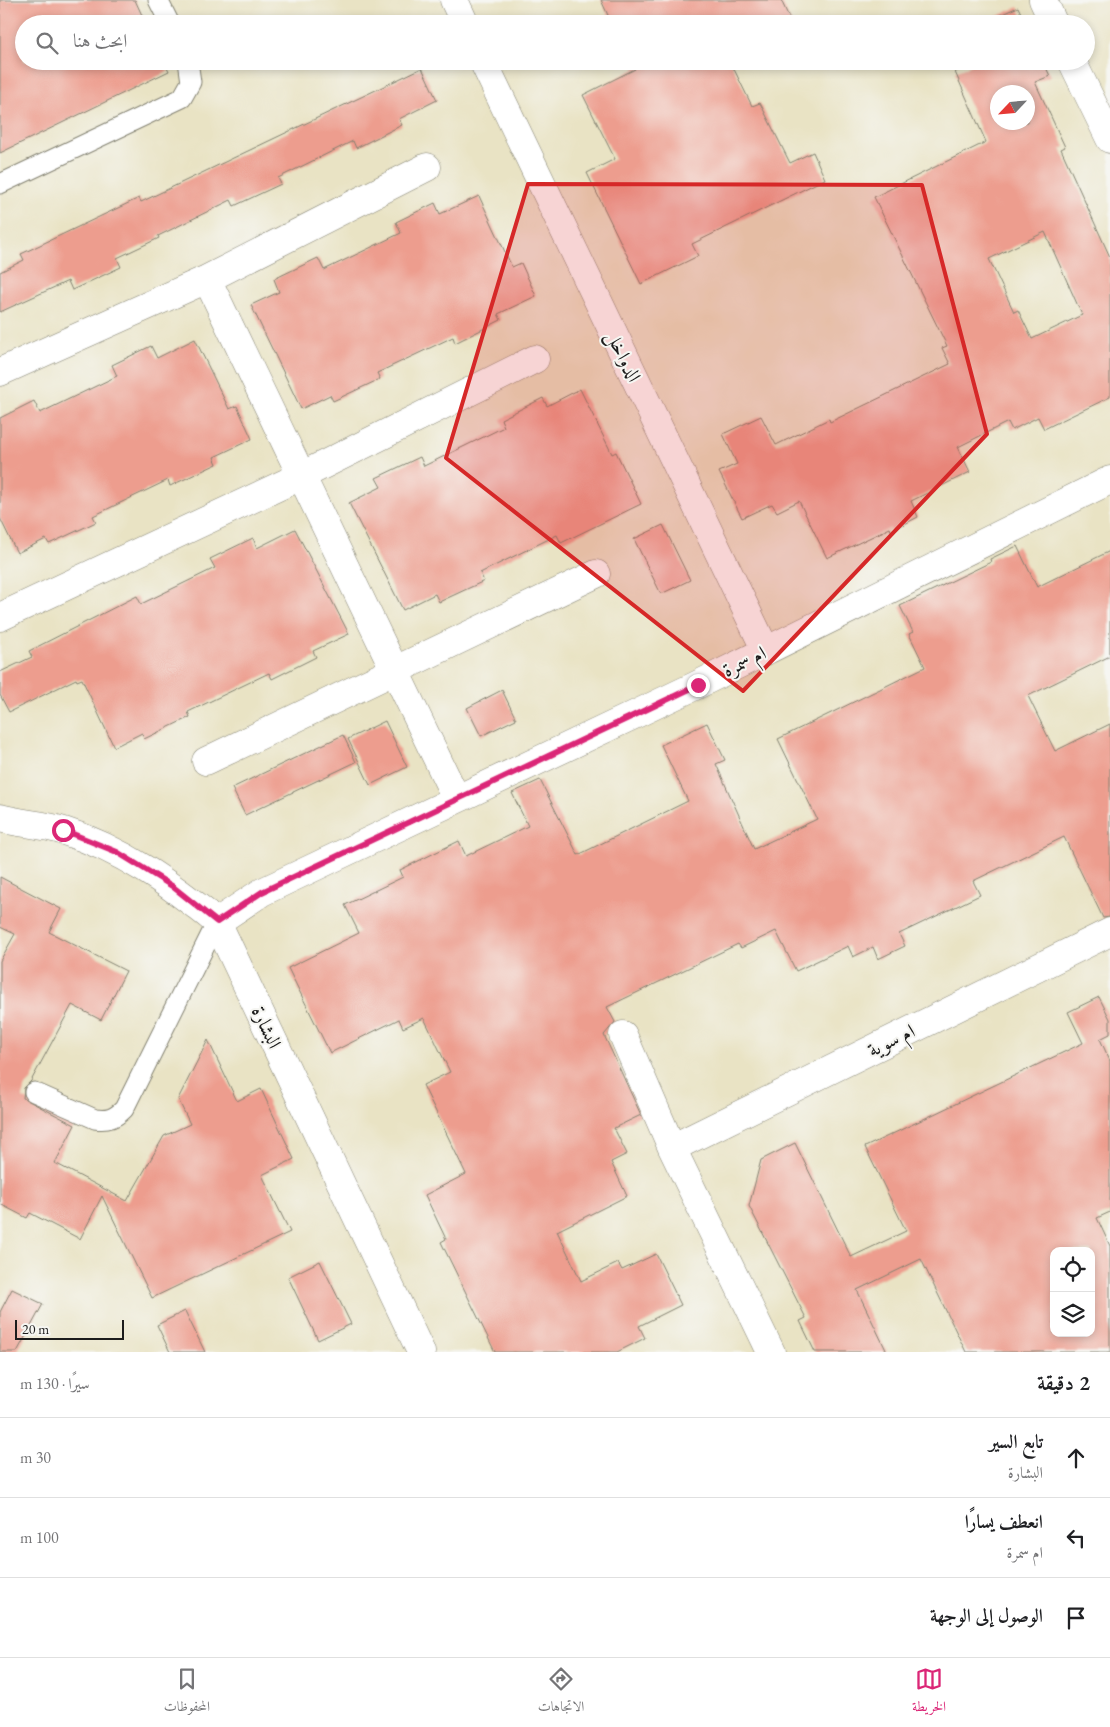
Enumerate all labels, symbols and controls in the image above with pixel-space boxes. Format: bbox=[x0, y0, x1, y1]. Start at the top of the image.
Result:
search box bbox=[15, 15, 1095, 70]
text: ابحث هنا bbox=[73, 28, 127, 53]
icon: search bbox=[33, 29, 61, 57]
north arrow bbox=[990, 85, 1035, 130]
street label: الدواخل bbox=[599, 326, 648, 387]
street label: ام سمرة bbox=[718, 639, 772, 687]
route end bbox=[687, 674, 710, 697]
route start bbox=[52, 819, 75, 842]
street label: البشارة bbox=[246, 1002, 288, 1052]
street label: ام سوية bbox=[863, 1017, 921, 1067]
map controls bbox=[1050, 1247, 1095, 1337]
button: locate bbox=[1050, 1247, 1095, 1292]
button: layers bbox=[1050, 1292, 1095, 1337]
scale bar bbox=[15, 1317, 124, 1340]
text: 20 m bbox=[22, 1320, 49, 1338]
text: 2 دقيقة bbox=[1037, 1369, 1090, 1396]
text: سيرًا · 130 m bbox=[20, 1373, 90, 1394]
text: تابع السير bbox=[989, 1429, 1043, 1454]
icon: ahead bbox=[1062, 1444, 1090, 1472]
text: 30 m bbox=[20, 1447, 51, 1468]
text: البشارة bbox=[1008, 1462, 1043, 1483]
text: انعطف يسارًا bbox=[965, 1509, 1043, 1534]
icon: left bbox=[1062, 1524, 1090, 1552]
text: 100 m bbox=[20, 1527, 59, 1548]
text: ام سمرة bbox=[1007, 1542, 1043, 1563]
text: الوصول إلى الوجهة bbox=[930, 1603, 1043, 1628]
icon: arrive bbox=[1062, 1604, 1090, 1632]
tab: المحفوظات bbox=[164, 1665, 210, 1720]
tab: الاتجاهات bbox=[538, 1665, 584, 1720]
tab: الخريطة bbox=[912, 1665, 946, 1720]

